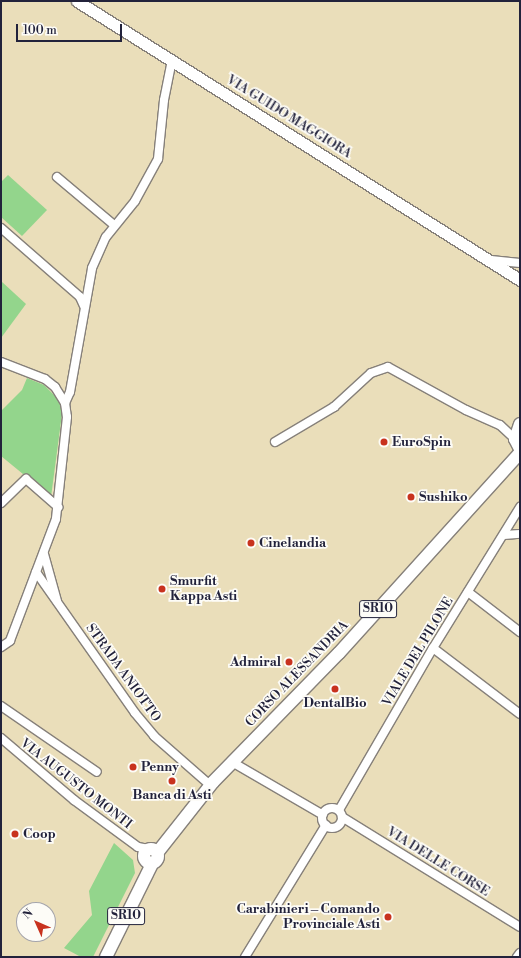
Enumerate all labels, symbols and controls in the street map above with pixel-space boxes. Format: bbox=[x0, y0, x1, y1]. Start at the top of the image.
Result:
scale bar bbox=[18, 16, 124, 42]
text: 100 m bbox=[23, 23, 57, 38]
street label: VIA GUIDO MAGGIORA bbox=[224, 72, 354, 162]
place label: EuroSpin bbox=[392, 434, 451, 450]
marker: EuroSpin bbox=[379, 437, 389, 447]
place label: Sushiko bbox=[419, 489, 468, 505]
marker: Sushiko bbox=[406, 492, 416, 502]
place label: Cinelandia bbox=[259, 535, 326, 551]
marker: Cinelandia bbox=[246, 538, 256, 548]
place label: Smurfit Kappa Asti bbox=[170, 574, 237, 605]
marker: Smurfit Kappa Asti bbox=[157, 584, 167, 594]
street label: VIALE DEL PILONE bbox=[379, 595, 457, 709]
road number: SR10 bbox=[359, 599, 397, 619]
street label: CORSO ALESSANDRIA bbox=[242, 618, 352, 730]
street label: STRADA ANIOTTO bbox=[82, 621, 164, 725]
place label: Admiral bbox=[230, 654, 281, 670]
marker: Admiral bbox=[284, 657, 294, 667]
marker: DentalBio bbox=[330, 684, 340, 694]
place label: DentalBio bbox=[303, 695, 367, 711]
street label: VIA AUGUSTO MONTI bbox=[17, 736, 135, 832]
place label: Penny bbox=[141, 759, 179, 775]
marker: Penny bbox=[128, 762, 138, 772]
marker: Banca di Asti bbox=[167, 776, 177, 786]
place label: Banca di Asti bbox=[133, 787, 211, 803]
street label: VIA DELLE CORSE bbox=[384, 824, 492, 900]
place label: Coop bbox=[23, 826, 56, 842]
marker: Coop bbox=[10, 829, 20, 839]
north arrow bbox=[16, 902, 56, 942]
place label: Carabinieri – Comando Provinciale Asti bbox=[236, 902, 380, 933]
text: N bbox=[20, 906, 36, 922]
road number: SR10 bbox=[107, 906, 145, 926]
marker: Carabinieri – Comando Provinciale Asti bbox=[383, 912, 393, 922]

